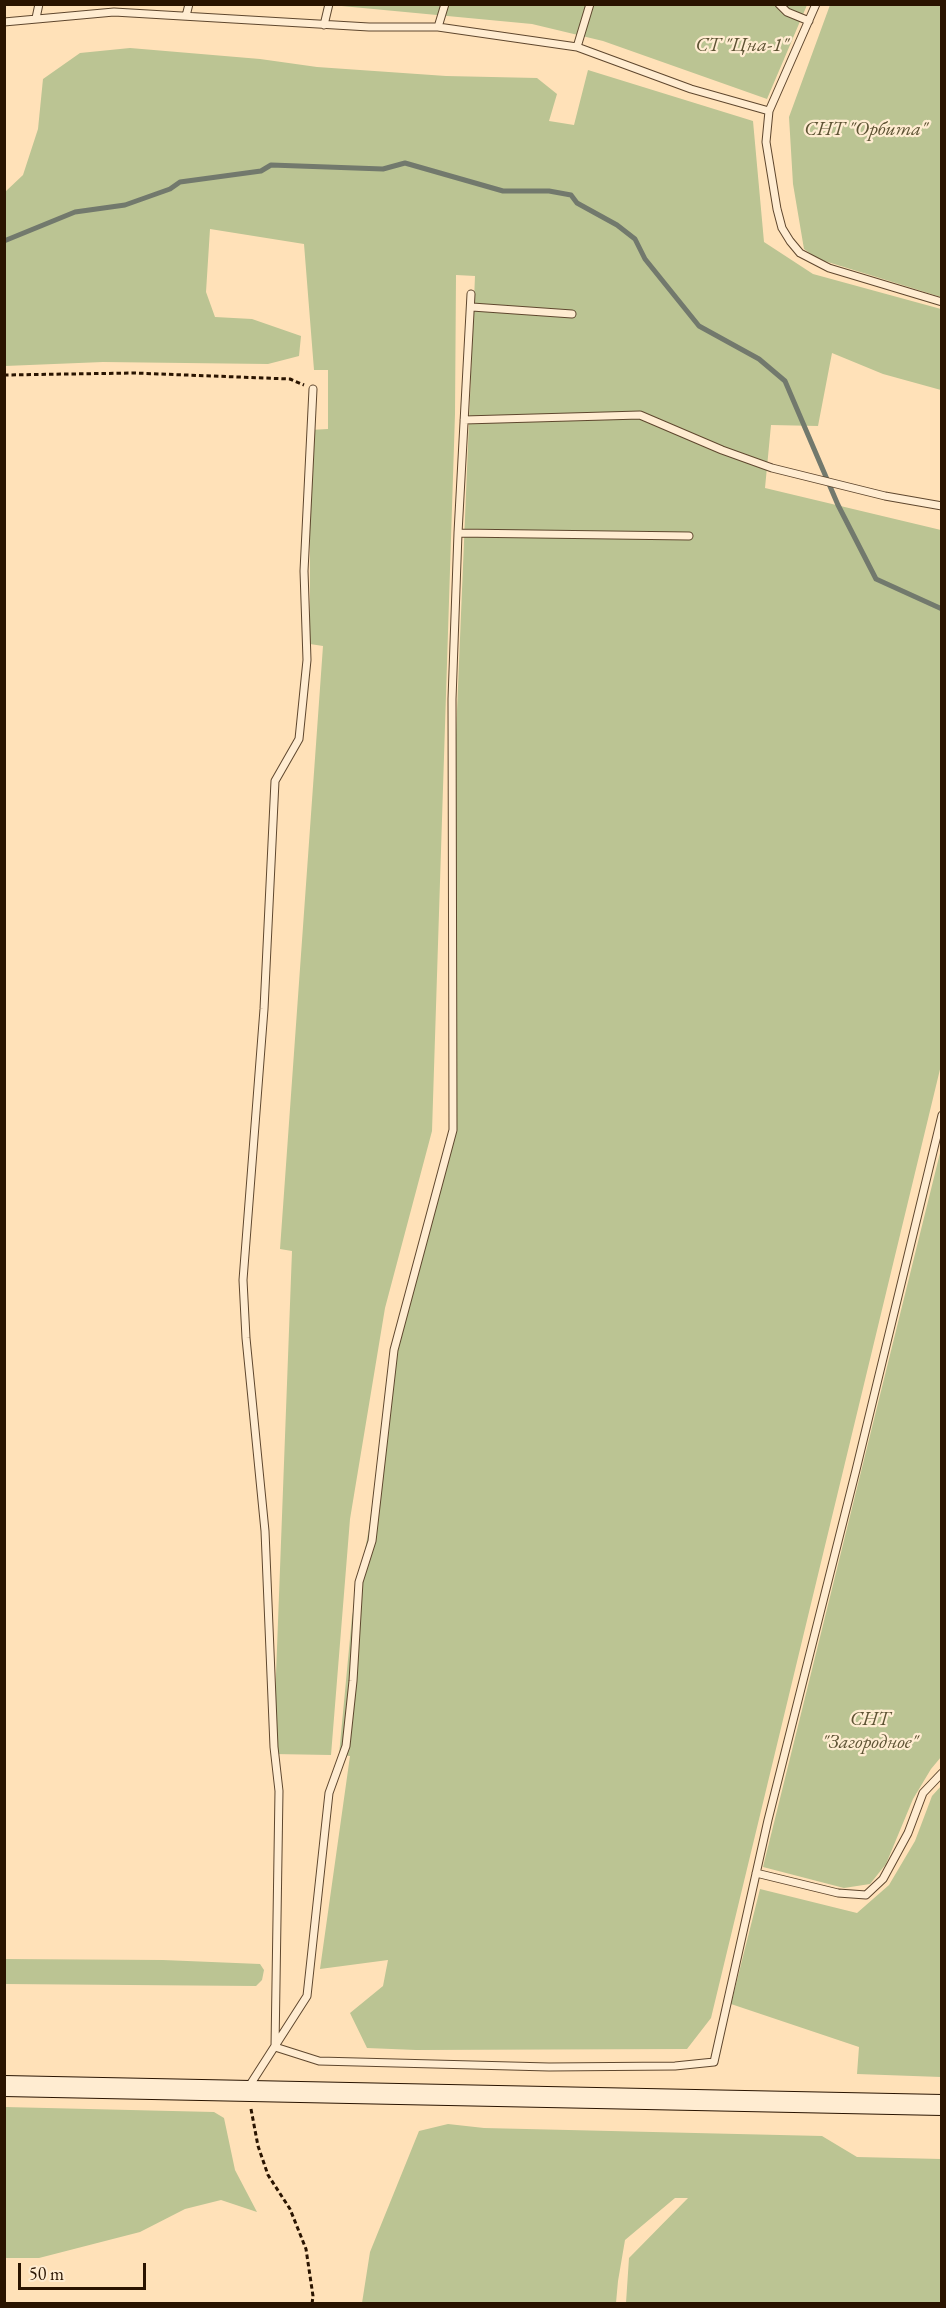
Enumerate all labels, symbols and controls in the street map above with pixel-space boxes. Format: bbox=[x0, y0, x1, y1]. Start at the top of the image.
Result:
park label: СТ "Цна-1" bbox=[695, 34, 789, 58]
park label: CНТ "Орбита" bbox=[804, 118, 928, 142]
park label: СНТ "Загородное" bbox=[822, 1708, 918, 1755]
scale bar bbox=[21, 2251, 148, 2289]
text: 50 m bbox=[29, 2262, 64, 2285]

